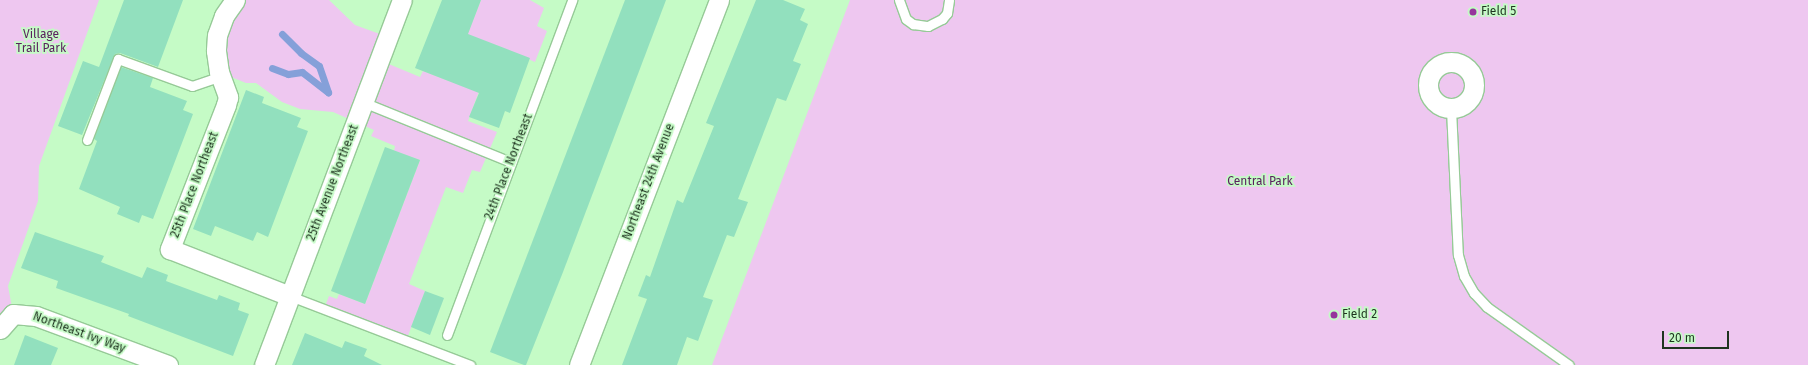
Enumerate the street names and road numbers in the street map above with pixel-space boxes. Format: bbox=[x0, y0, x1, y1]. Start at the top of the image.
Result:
street label: 24th Place Northeast bbox=[482, 112, 536, 222]
street label: Northeast 24th Avenue bbox=[620, 122, 678, 242]
street label: 25th Avenue Northeast bbox=[304, 123, 362, 243]
street label: 25th Place Northeast bbox=[168, 130, 222, 240]
street label: Northeast Ivy Way bbox=[31, 310, 127, 356]

